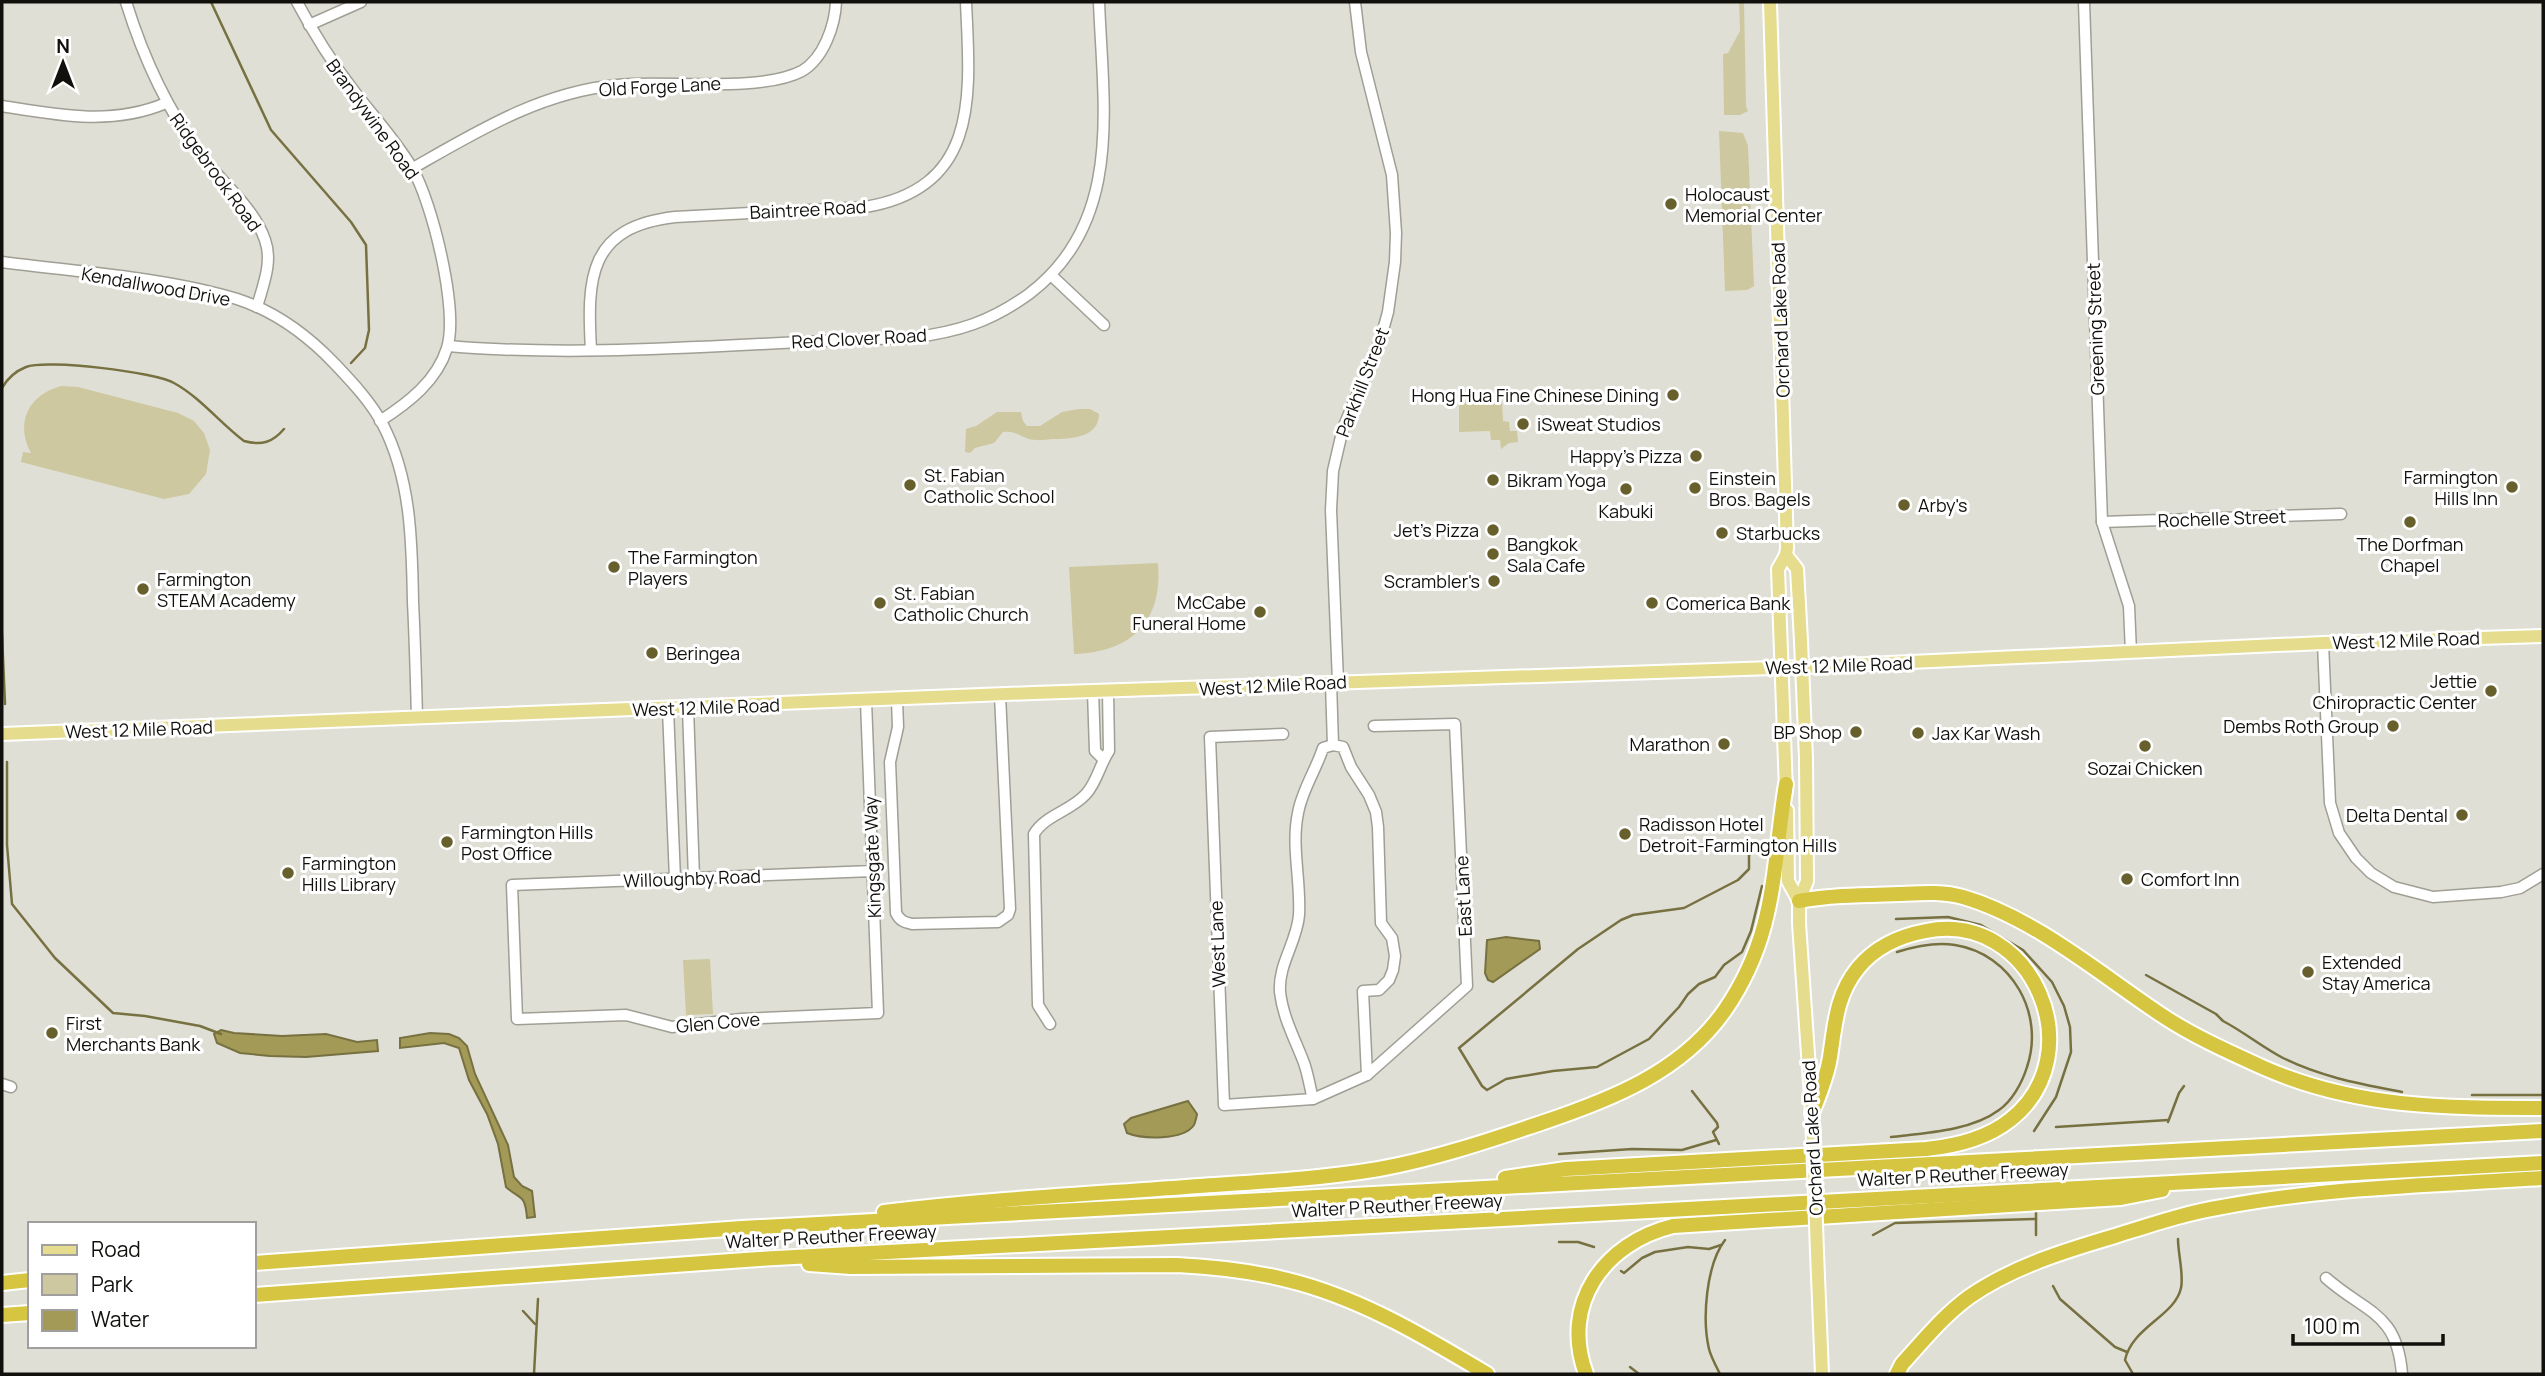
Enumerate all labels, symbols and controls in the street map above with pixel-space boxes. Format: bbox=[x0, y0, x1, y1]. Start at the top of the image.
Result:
north arrow bbox=[28, 28, 98, 98]
text: N bbox=[56, 33, 70, 59]
street label: Brandywine Road bbox=[321, 54, 425, 184]
street label: Old Forge Lane bbox=[598, 71, 722, 101]
street label: Ridgebrook Road bbox=[165, 108, 267, 236]
place label: Holocaust Memorial Center bbox=[1685, 182, 1823, 227]
street label: Baintree Road bbox=[749, 194, 867, 224]
marker: Holocaust Memorial Center bbox=[1663, 196, 1679, 212]
street label: Orchard Lake Road bbox=[1765, 242, 1795, 398]
street label: Kendallwood Drive bbox=[80, 261, 232, 311]
street label: Greening Street bbox=[2081, 262, 2109, 396]
street label: Red Clover Road bbox=[791, 322, 927, 354]
street label: Parkhill Street bbox=[1330, 324, 1394, 440]
place label: Hong Hua Fine Chinese Dining bbox=[1411, 383, 1659, 407]
marker: Hong Hua Fine Chinese Dining bbox=[1665, 387, 1681, 403]
place label: iSweat Studios bbox=[1537, 412, 1661, 436]
marker: iSweat Studios bbox=[1515, 416, 1531, 432]
place label: Happy's Pizza bbox=[1570, 444, 1682, 468]
marker: Happy's Pizza bbox=[1688, 448, 1704, 464]
place label: St. Fabian Catholic School bbox=[924, 463, 1055, 508]
place label: Farmington Hills Inn bbox=[2404, 465, 2498, 510]
place label: Einstein Bros. Bagels bbox=[1709, 466, 1810, 511]
place label: Bikram Yoga bbox=[1507, 468, 1606, 492]
marker: Bikram Yoga bbox=[1485, 472, 1501, 488]
marker: St. Fabian Catholic School bbox=[902, 477, 918, 493]
marker: Farmington Hills Inn bbox=[2504, 479, 2520, 495]
marker: Einstein Bros. Bagels bbox=[1687, 480, 1703, 496]
marker: Kabuki bbox=[1618, 481, 1634, 497]
place label: Arby's bbox=[1918, 493, 1967, 517]
marker: Arby's bbox=[1896, 497, 1912, 513]
place label: Kabuki bbox=[1598, 499, 1654, 523]
street label: Rochelle Street bbox=[2157, 504, 2287, 532]
marker: The Dorfman Chapel bbox=[2402, 514, 2418, 530]
place label: Jet's Pizza bbox=[1394, 518, 1479, 542]
place label: Starbucks bbox=[1736, 521, 1820, 545]
marker: Jet's Pizza bbox=[1485, 522, 1501, 538]
marker: Starbucks bbox=[1714, 525, 1730, 541]
place label: Bangkok Sala Cafe bbox=[1507, 532, 1585, 577]
place label: The Dorfman Chapel bbox=[2356, 532, 2464, 577]
place label: The Farmington Players bbox=[628, 545, 758, 590]
marker: Bangkok Sala Cafe bbox=[1485, 546, 1501, 562]
marker: The Farmington Players bbox=[606, 559, 622, 575]
place label: Farmington STEAM Academy bbox=[157, 567, 296, 612]
place label: Scrambler's bbox=[1384, 569, 1480, 593]
marker: Scrambler's bbox=[1486, 573, 1502, 589]
marker: Farmington STEAM Academy bbox=[135, 581, 151, 597]
place label: St. Fabian Catholic Church bbox=[894, 581, 1029, 626]
place label: McCabe Funeral Home bbox=[1132, 590, 1246, 635]
place label: Comerica Bank bbox=[1666, 591, 1791, 615]
marker: St. Fabian Catholic Church bbox=[872, 595, 888, 611]
marker: Comerica Bank bbox=[1644, 595, 1660, 611]
marker: McCabe Funeral Home bbox=[1252, 604, 1268, 620]
street label: West 12 Mile Road bbox=[2332, 625, 2480, 655]
place label: Beringea bbox=[666, 641, 740, 665]
marker: Beringea bbox=[644, 645, 660, 661]
street label: West 12 Mile Road bbox=[1765, 650, 1913, 680]
street label: West 12 Mile Road bbox=[1199, 669, 1347, 701]
place label: Jettie Chiropractic Center bbox=[2313, 669, 2478, 714]
marker: Jettie Chiropractic Center bbox=[2483, 683, 2499, 699]
street label: West 12 Mile Road bbox=[632, 692, 780, 722]
street label: West 12 Mile Road bbox=[65, 714, 213, 744]
place label: Dembs Roth Group bbox=[2223, 714, 2379, 738]
marker: Dembs Roth Group bbox=[2385, 718, 2401, 734]
place label: BP Shop bbox=[1773, 720, 1842, 744]
place label: Jax Kar Wash bbox=[1932, 721, 2040, 745]
marker: BP Shop bbox=[1848, 724, 1864, 740]
marker: Jax Kar Wash bbox=[1910, 725, 1926, 741]
place label: Marathon bbox=[1630, 732, 1710, 756]
marker: Marathon bbox=[1716, 736, 1732, 752]
marker: Sozai Chicken bbox=[2137, 738, 2153, 754]
place label: Sozai Chicken bbox=[2087, 756, 2203, 780]
street label: Kingsgate Way bbox=[858, 795, 886, 919]
place label: Delta Dental bbox=[2346, 803, 2448, 827]
marker: Delta Dental bbox=[2454, 807, 2470, 823]
place label: Radisson Hotel Detroit-Farmington Hills bbox=[1639, 812, 1837, 857]
place label: Farmington Hills Post Office bbox=[461, 820, 593, 865]
marker: Radisson Hotel Detroit-Farmington Hills bbox=[1617, 826, 1633, 842]
marker: Farmington Hills Post Office bbox=[439, 834, 455, 850]
place label: Farmington Hills Library bbox=[302, 851, 397, 896]
street label: East Lane bbox=[1449, 855, 1477, 937]
street label: Willoughby Road bbox=[623, 864, 761, 892]
marker: Farmington Hills Library bbox=[280, 865, 296, 881]
place label: Comfort Inn bbox=[2141, 867, 2239, 891]
marker: Comfort Inn bbox=[2119, 871, 2135, 887]
street label: West Lane bbox=[1203, 900, 1231, 988]
place label: Extended Stay America bbox=[2322, 950, 2431, 995]
marker: Extended Stay America bbox=[2300, 964, 2316, 980]
street label: Glen Cove bbox=[675, 1006, 761, 1038]
place label: First Merchants Bank bbox=[66, 1011, 201, 1056]
marker: First Merchants Bank bbox=[44, 1025, 60, 1041]
street label: Orchard Lake Road bbox=[1796, 1060, 1828, 1216]
street label: Walter P Reuther Freeway bbox=[1857, 1156, 2070, 1192]
street label: Walter P Reuther Freeway bbox=[1291, 1187, 1504, 1223]
street label: Walter P Reuther Freeway bbox=[725, 1218, 938, 1254]
legend bbox=[28, 1222, 256, 1348]
text: Road bbox=[91, 1235, 141, 1263]
text: Park bbox=[91, 1270, 133, 1298]
scale bar bbox=[2293, 1302, 2444, 1346]
text: Water bbox=[91, 1305, 150, 1333]
text: 100 m bbox=[2304, 1312, 2360, 1340]

